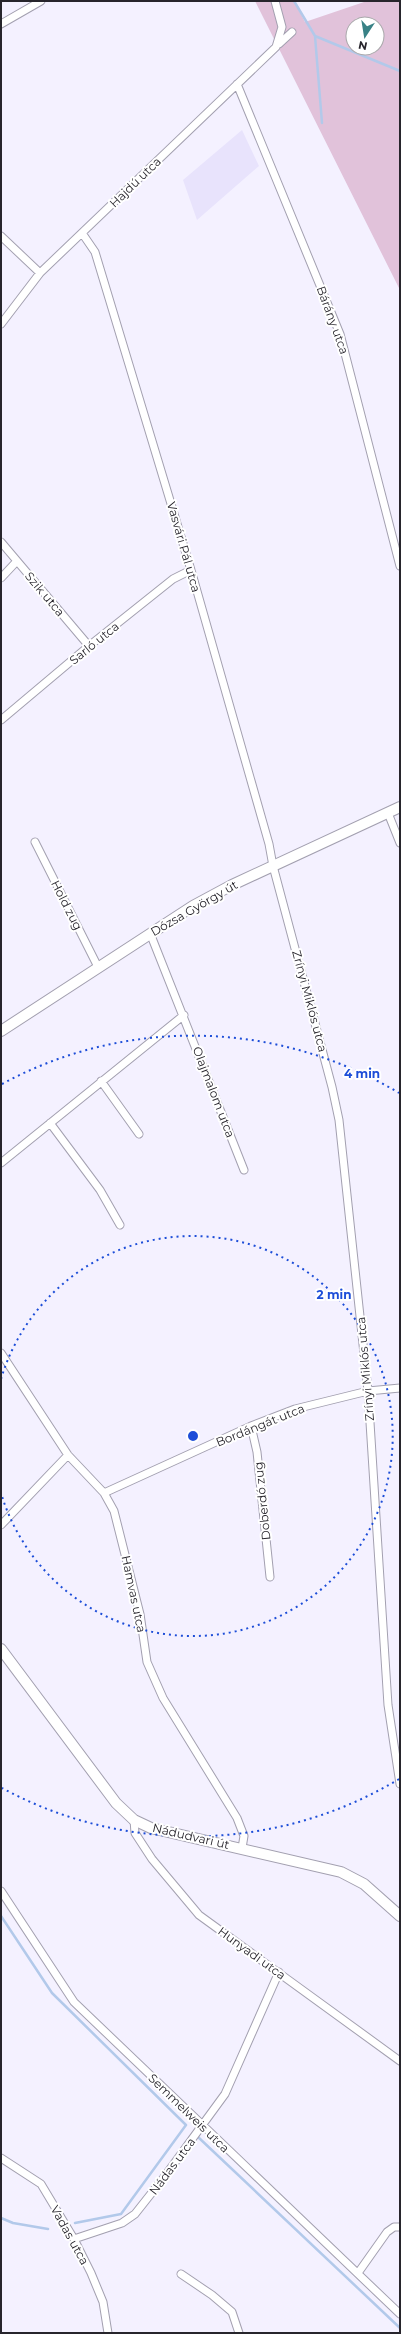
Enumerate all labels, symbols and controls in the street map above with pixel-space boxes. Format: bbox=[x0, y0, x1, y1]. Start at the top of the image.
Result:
north arrow bbox=[345, 16, 385, 56]
text: N bbox=[357, 38, 369, 54]
street label: Hajdú utca bbox=[106, 154, 164, 210]
street label: Bárány utca bbox=[314, 284, 352, 356]
street label: Vasvári Pál utca bbox=[164, 500, 204, 594]
street label: Szik utca bbox=[22, 569, 68, 619]
street label: Sarló utca bbox=[66, 618, 122, 668]
street label: Hold zug bbox=[48, 877, 86, 933]
street label: Dózsa György út bbox=[148, 877, 240, 939]
street label: Zrínyi Miklós utca bbox=[289, 948, 331, 1054]
street label: Olajmalom utca bbox=[190, 1044, 238, 1140]
text: 4 min bbox=[344, 1066, 380, 1081]
text: 2 min bbox=[317, 1287, 351, 1302]
street label: Zrínyi Miklós utca bbox=[353, 1316, 377, 1422]
street label: Bordángát utca bbox=[213, 1400, 307, 1450]
centre of rings bbox=[186, 1429, 200, 1443]
street label: Doberdó zug bbox=[250, 1461, 274, 1541]
street label: Hamvas utca bbox=[119, 1554, 149, 1634]
street label: Nádudvari út bbox=[151, 1820, 231, 1852]
street label: Hunyadi utca bbox=[215, 1923, 289, 1983]
street label: Semmelweis utca bbox=[145, 2070, 233, 2156]
street label: Nádas utca bbox=[146, 2134, 198, 2198]
street label: Vadas utca bbox=[48, 2203, 92, 2267]

